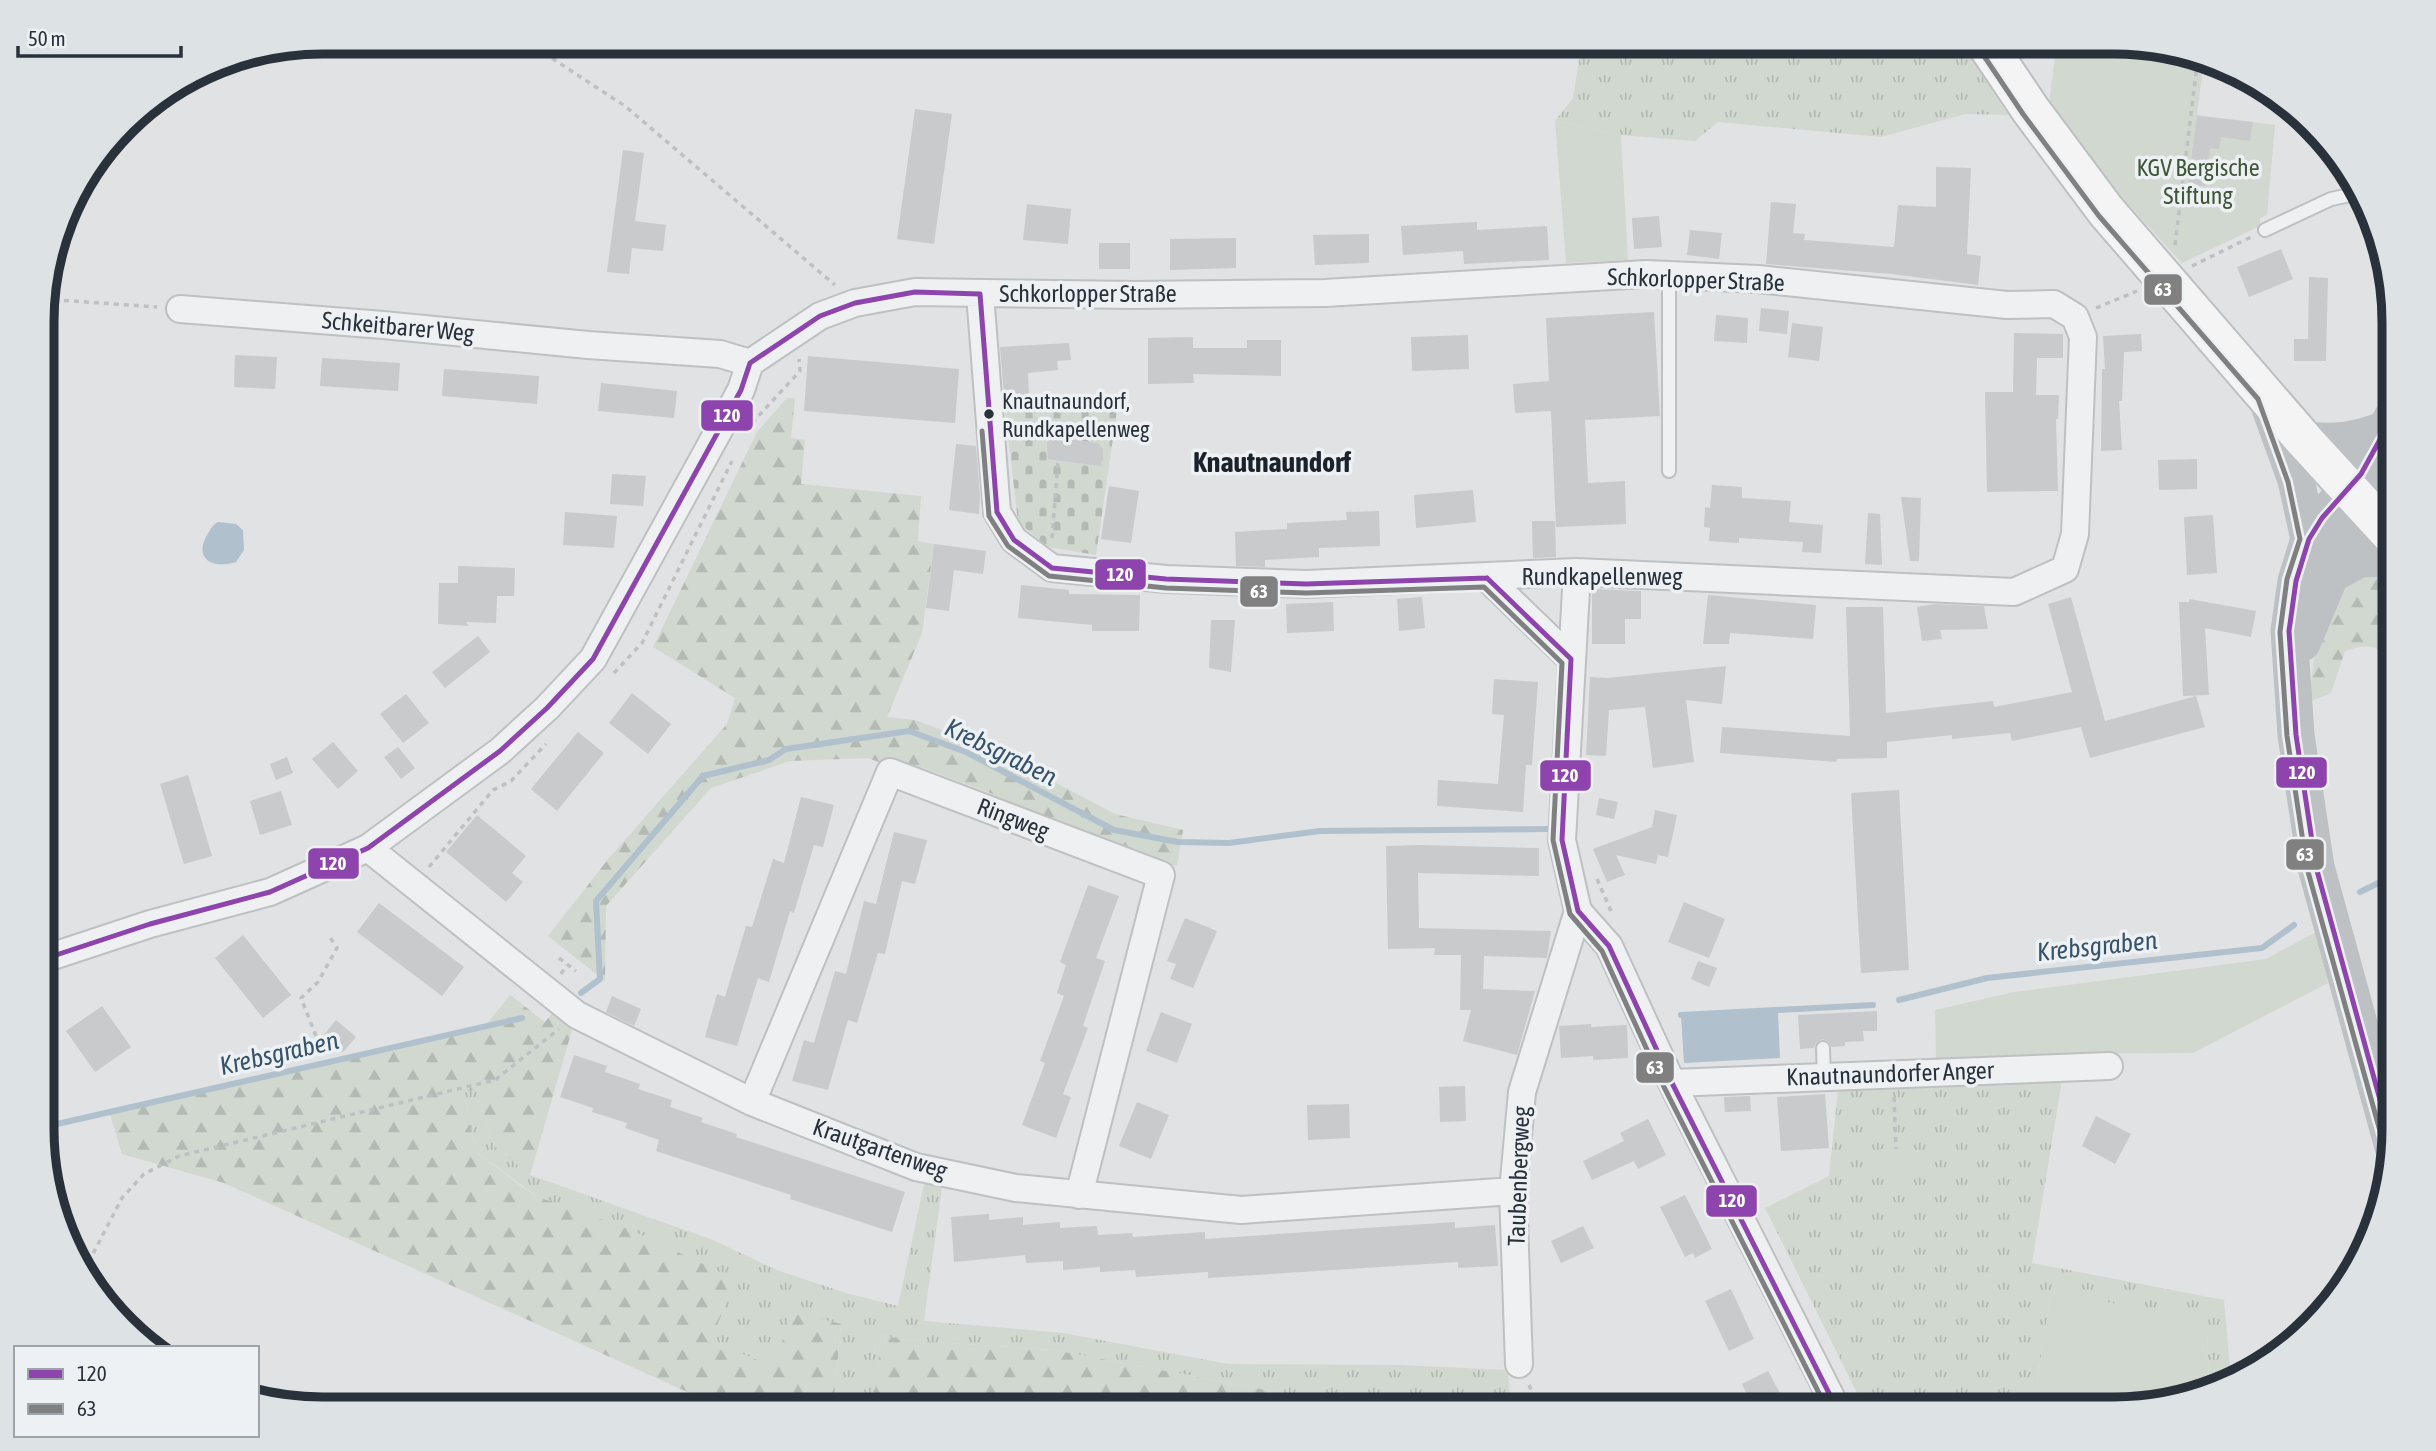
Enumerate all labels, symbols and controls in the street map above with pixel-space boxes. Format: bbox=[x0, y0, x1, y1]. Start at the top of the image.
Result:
scale bar bbox=[18, 14, 180, 58]
text: 50 m bbox=[28, 26, 66, 50]
park label: KGV Bergische Stiftung bbox=[2136, 154, 2260, 209]
street label: Schkorlopper Straße bbox=[1607, 263, 1785, 296]
line badge: 63 bbox=[2143, 273, 2183, 306]
text: 63 bbox=[2154, 278, 2172, 300]
street label: Schkorlopper Straße bbox=[999, 280, 1177, 307]
street label: Schkeitbarer Weg bbox=[321, 306, 476, 347]
place label: Knautnaundorf, Rundkapellenweg bbox=[1002, 388, 1150, 442]
line badge: 120 bbox=[700, 399, 754, 432]
text: 120 bbox=[714, 404, 740, 426]
marker: Knautnaundorf, Rundkapellenweg bbox=[982, 407, 996, 421]
district label: Knautnaundorf bbox=[1193, 446, 1351, 478]
line badge: 120 bbox=[1094, 558, 1147, 591]
text: 120 bbox=[1107, 563, 1133, 585]
street label: Rundkapellenweg bbox=[1522, 563, 1683, 590]
line badge: 63 bbox=[1239, 575, 1279, 608]
text: 63 bbox=[1250, 580, 1268, 602]
water label: Krebsgraben bbox=[940, 712, 1062, 792]
line badge: 120 bbox=[2275, 756, 2328, 789]
line badge: 120 bbox=[1539, 759, 1592, 792]
text: 120 bbox=[2289, 761, 2315, 783]
text: 120 bbox=[1552, 764, 1578, 786]
street label: Ringweg bbox=[973, 793, 1054, 845]
line badge: 63 bbox=[2285, 838, 2325, 871]
text: 63 bbox=[2296, 843, 2314, 865]
line badge: 120 bbox=[307, 847, 360, 880]
text: 120 bbox=[320, 852, 346, 874]
water label: Krebsgraben bbox=[2035, 925, 2159, 967]
water label: Krebsgraben bbox=[217, 1025, 342, 1081]
line badge: 63 bbox=[1635, 1051, 1675, 1084]
text: 63 bbox=[1646, 1056, 1664, 1078]
street label: Knautnaundorfer Anger bbox=[1786, 1056, 1995, 1091]
street label: Taubenbergweg bbox=[1503, 1105, 1534, 1246]
street label: Krautgartenweg bbox=[809, 1113, 952, 1184]
line badge: 120 bbox=[1705, 1184, 1758, 1218]
text: 120 bbox=[1719, 1189, 1745, 1211]
legend bbox=[14, 1346, 259, 1437]
text: 120 bbox=[77, 1361, 107, 1385]
text: 63 bbox=[77, 1396, 97, 1420]

